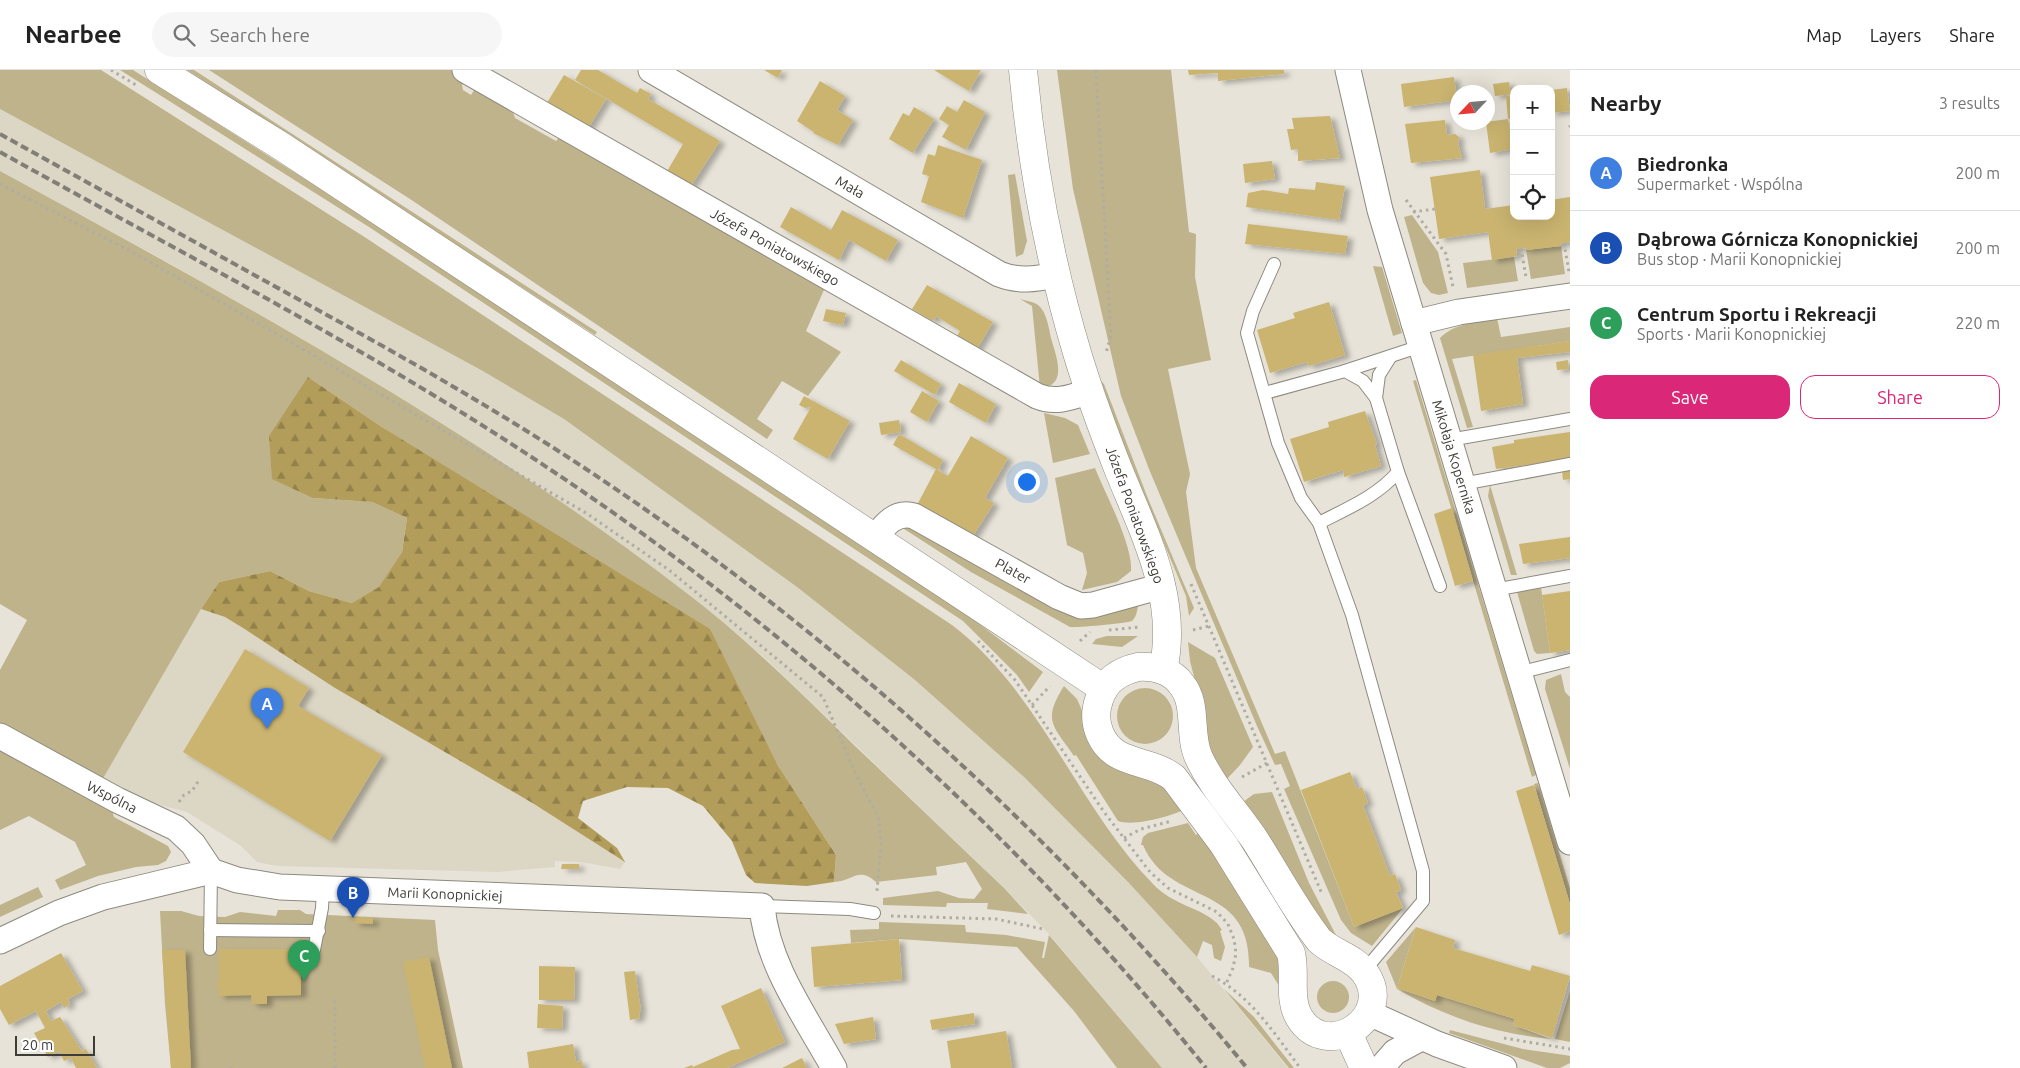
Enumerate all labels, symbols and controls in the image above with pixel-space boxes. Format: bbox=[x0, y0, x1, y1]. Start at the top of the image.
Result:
search box bbox=[152, 12, 502, 57]
text: Nearbee bbox=[25, 21, 122, 48]
icon: search bbox=[170, 21, 198, 49]
text: Search here bbox=[210, 24, 310, 46]
text: Map bbox=[1806, 25, 1842, 45]
text: Layers bbox=[1870, 25, 1921, 45]
text: Share bbox=[1949, 25, 1995, 45]
north arrow bbox=[1450, 85, 1495, 130]
map controls bbox=[1510, 85, 1555, 220]
button: + bbox=[1510, 85, 1555, 130]
text: Nearby bbox=[1590, 91, 1661, 115]
text: 3 results bbox=[1939, 94, 2000, 112]
button: − bbox=[1510, 130, 1555, 175]
text: Biedronka bbox=[1637, 153, 1728, 175]
text: A bbox=[1600, 164, 1612, 182]
text: 200 m bbox=[1955, 164, 2000, 182]
street label: Mała bbox=[833, 172, 867, 202]
button: locate bbox=[1510, 175, 1555, 220]
text: Supermarket · Wspólna bbox=[1637, 175, 1803, 193]
street label: Józefa Poniatowskiego bbox=[708, 205, 842, 289]
text: Dąbrowa Górnicza Konopnickiej bbox=[1637, 228, 1918, 250]
text: B bbox=[1601, 239, 1611, 257]
text: 200 m bbox=[1955, 239, 2000, 257]
text: Bus stop · Marii Konopnickiej bbox=[1637, 250, 1842, 268]
text: Centrum Sportu i Rekreacji bbox=[1637, 303, 1877, 325]
text: C bbox=[1601, 314, 1611, 332]
text: 220 m bbox=[1955, 314, 2000, 332]
text: Sports · Marii Konopnickiej bbox=[1637, 325, 1826, 343]
button: Save bbox=[1590, 375, 1790, 419]
button: Share bbox=[1800, 375, 2000, 419]
street label: Mikołaja Kopernika bbox=[1429, 398, 1479, 516]
street label: Józefa Poniatowskiego bbox=[1103, 444, 1167, 586]
your location bbox=[1014, 469, 1040, 495]
street label: Plater bbox=[993, 555, 1034, 587]
pin: A bbox=[251, 688, 283, 729]
street label: Wspólna bbox=[84, 778, 140, 816]
pin: B bbox=[337, 877, 369, 918]
street label: Marii Konopnickiej bbox=[387, 884, 503, 904]
pin: C bbox=[288, 940, 320, 981]
scale bar bbox=[15, 1033, 95, 1056]
text: 20 m bbox=[22, 1037, 53, 1053]

